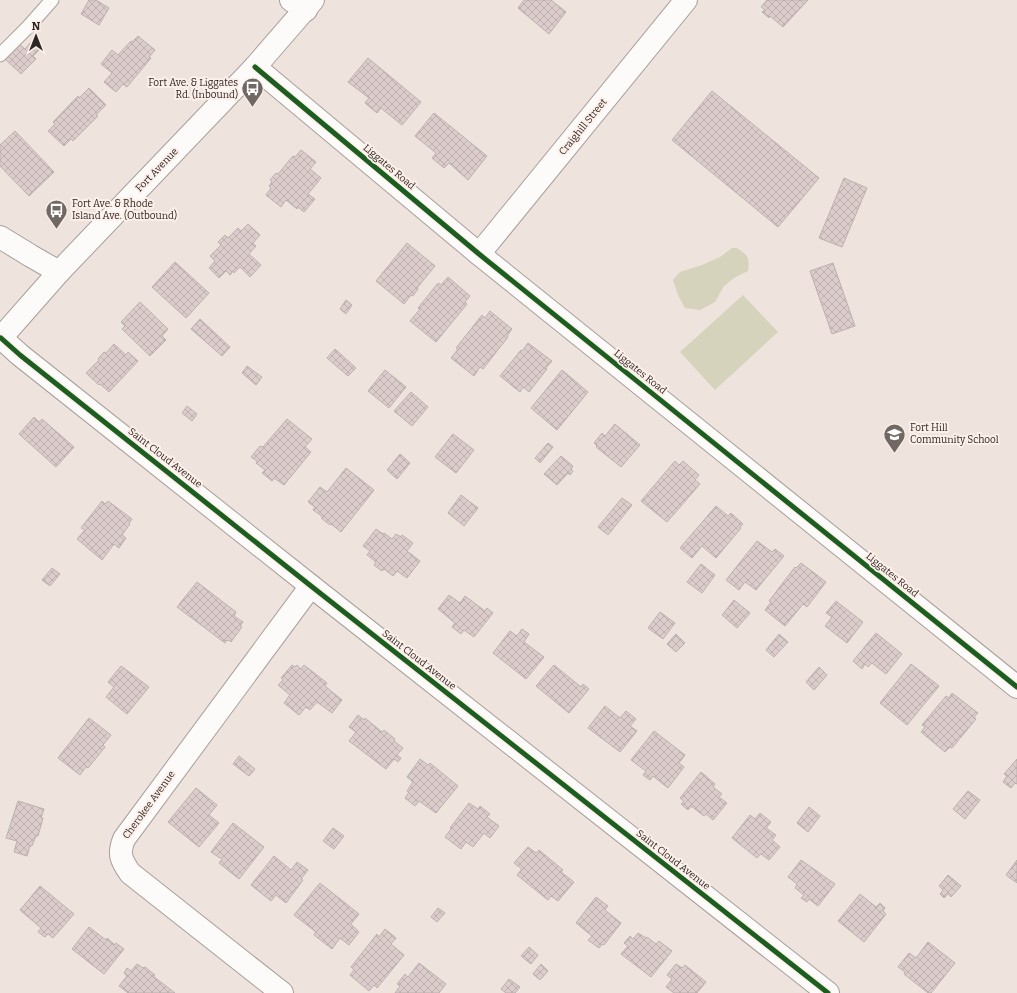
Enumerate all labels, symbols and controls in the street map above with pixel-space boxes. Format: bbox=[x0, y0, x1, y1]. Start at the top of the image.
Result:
north arrow bbox=[16, 16, 56, 56]
text: N bbox=[32, 20, 41, 33]
bus stop icon: Fort Ave. & Liggates Rd. (Inbound) bbox=[240, 76, 266, 109]
place label: Fort Ave. & Liggates Rd. (Inbound) bbox=[148, 77, 238, 101]
street label: Craighill Street bbox=[557, 96, 610, 158]
street label: Liggates Road bbox=[361, 142, 417, 192]
street label: Fort Avenue bbox=[133, 146, 181, 194]
bus stop icon: Fort Ave. & Rhode Island Ave. (Outbound) bbox=[44, 197, 70, 230]
place label: Fort Ave. & Rhode Island Ave. (Outbound) bbox=[72, 198, 177, 222]
street label: Liggates Road bbox=[611, 347, 669, 397]
school or university icon: Fort Hill Community School bbox=[882, 421, 908, 454]
place label: Fort Hill Community School bbox=[910, 422, 999, 446]
street label: Saint Cloud Avenue bbox=[126, 425, 204, 491]
street label: Liggates Road bbox=[863, 550, 921, 600]
street label: Saint Cloud Avenue bbox=[380, 627, 458, 693]
street label: Cherokee Avenue bbox=[120, 769, 178, 841]
street label: Saint Cloud Avenue bbox=[634, 827, 712, 893]

